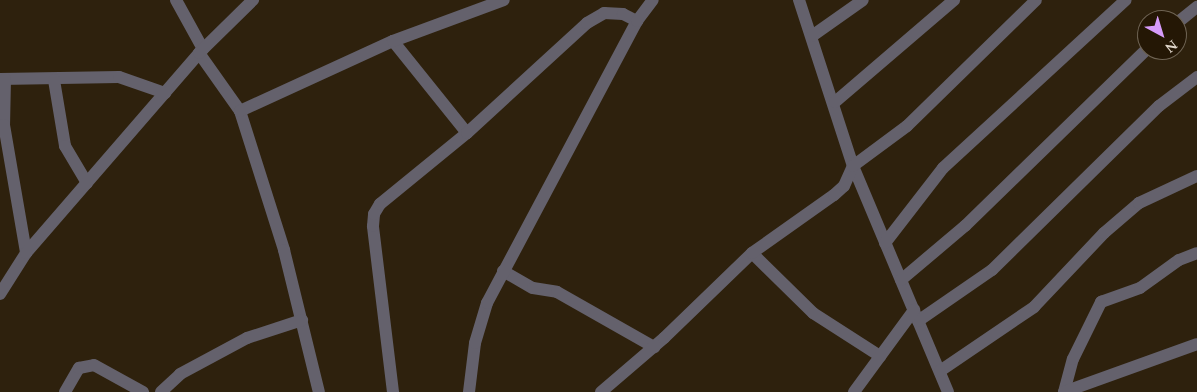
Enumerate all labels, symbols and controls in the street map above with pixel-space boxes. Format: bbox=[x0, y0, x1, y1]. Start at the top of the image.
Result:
north arrow bbox=[1137, 10, 1187, 60]
text: N bbox=[1160, 35, 1182, 58]

